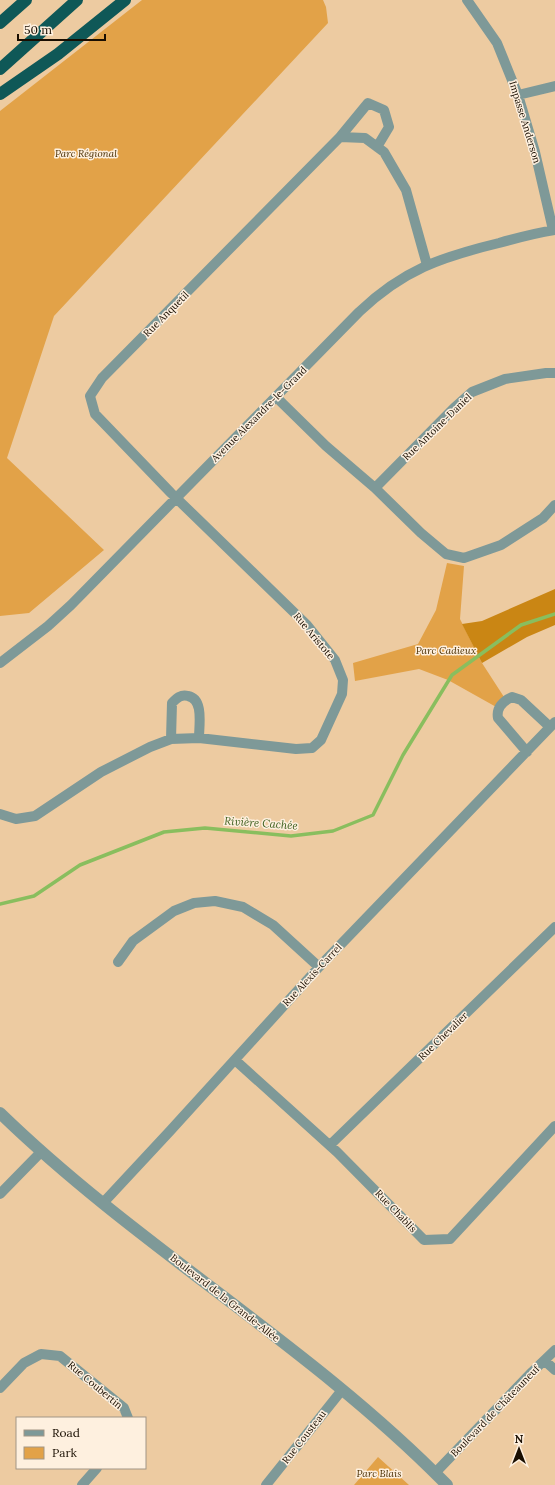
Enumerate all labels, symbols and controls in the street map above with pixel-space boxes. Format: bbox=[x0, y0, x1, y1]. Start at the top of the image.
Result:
scale bar bbox=[18, 16, 105, 42]
text: 50 m bbox=[24, 22, 52, 37]
street label: Impasse Anderson bbox=[506, 79, 544, 165]
park label: Parc Régional bbox=[55, 147, 117, 160]
street label: Rue Anquetil bbox=[140, 288, 192, 340]
street label: Avenue Alexandre-le-Grand bbox=[208, 363, 310, 465]
street label: Rue Antoine-Daniel bbox=[400, 391, 474, 463]
street label: Rue Aristote bbox=[291, 610, 338, 663]
park label: Parc Cadieux bbox=[416, 644, 477, 657]
water label: Rivière Cachée bbox=[224, 813, 298, 833]
street label: Rue Alexis-Carrel bbox=[280, 941, 345, 1009]
street label: Rue Chevalier bbox=[415, 1009, 471, 1063]
street label: Rue Chablis bbox=[372, 1187, 420, 1235]
street label: Boulevard de la Grande-Allée bbox=[168, 1251, 283, 1345]
street label: Rue Coubertin bbox=[65, 1358, 125, 1412]
street label: Boulevard de Châteauneuf bbox=[448, 1362, 543, 1460]
street label: Rue Cousteau bbox=[279, 1408, 329, 1466]
legend bbox=[16, 1417, 146, 1469]
text: Road bbox=[52, 1425, 80, 1440]
north arrow bbox=[499, 1429, 539, 1469]
text: N bbox=[515, 1432, 524, 1446]
text: Park bbox=[52, 1445, 78, 1460]
park label: Parc Blais bbox=[356, 1467, 402, 1480]

